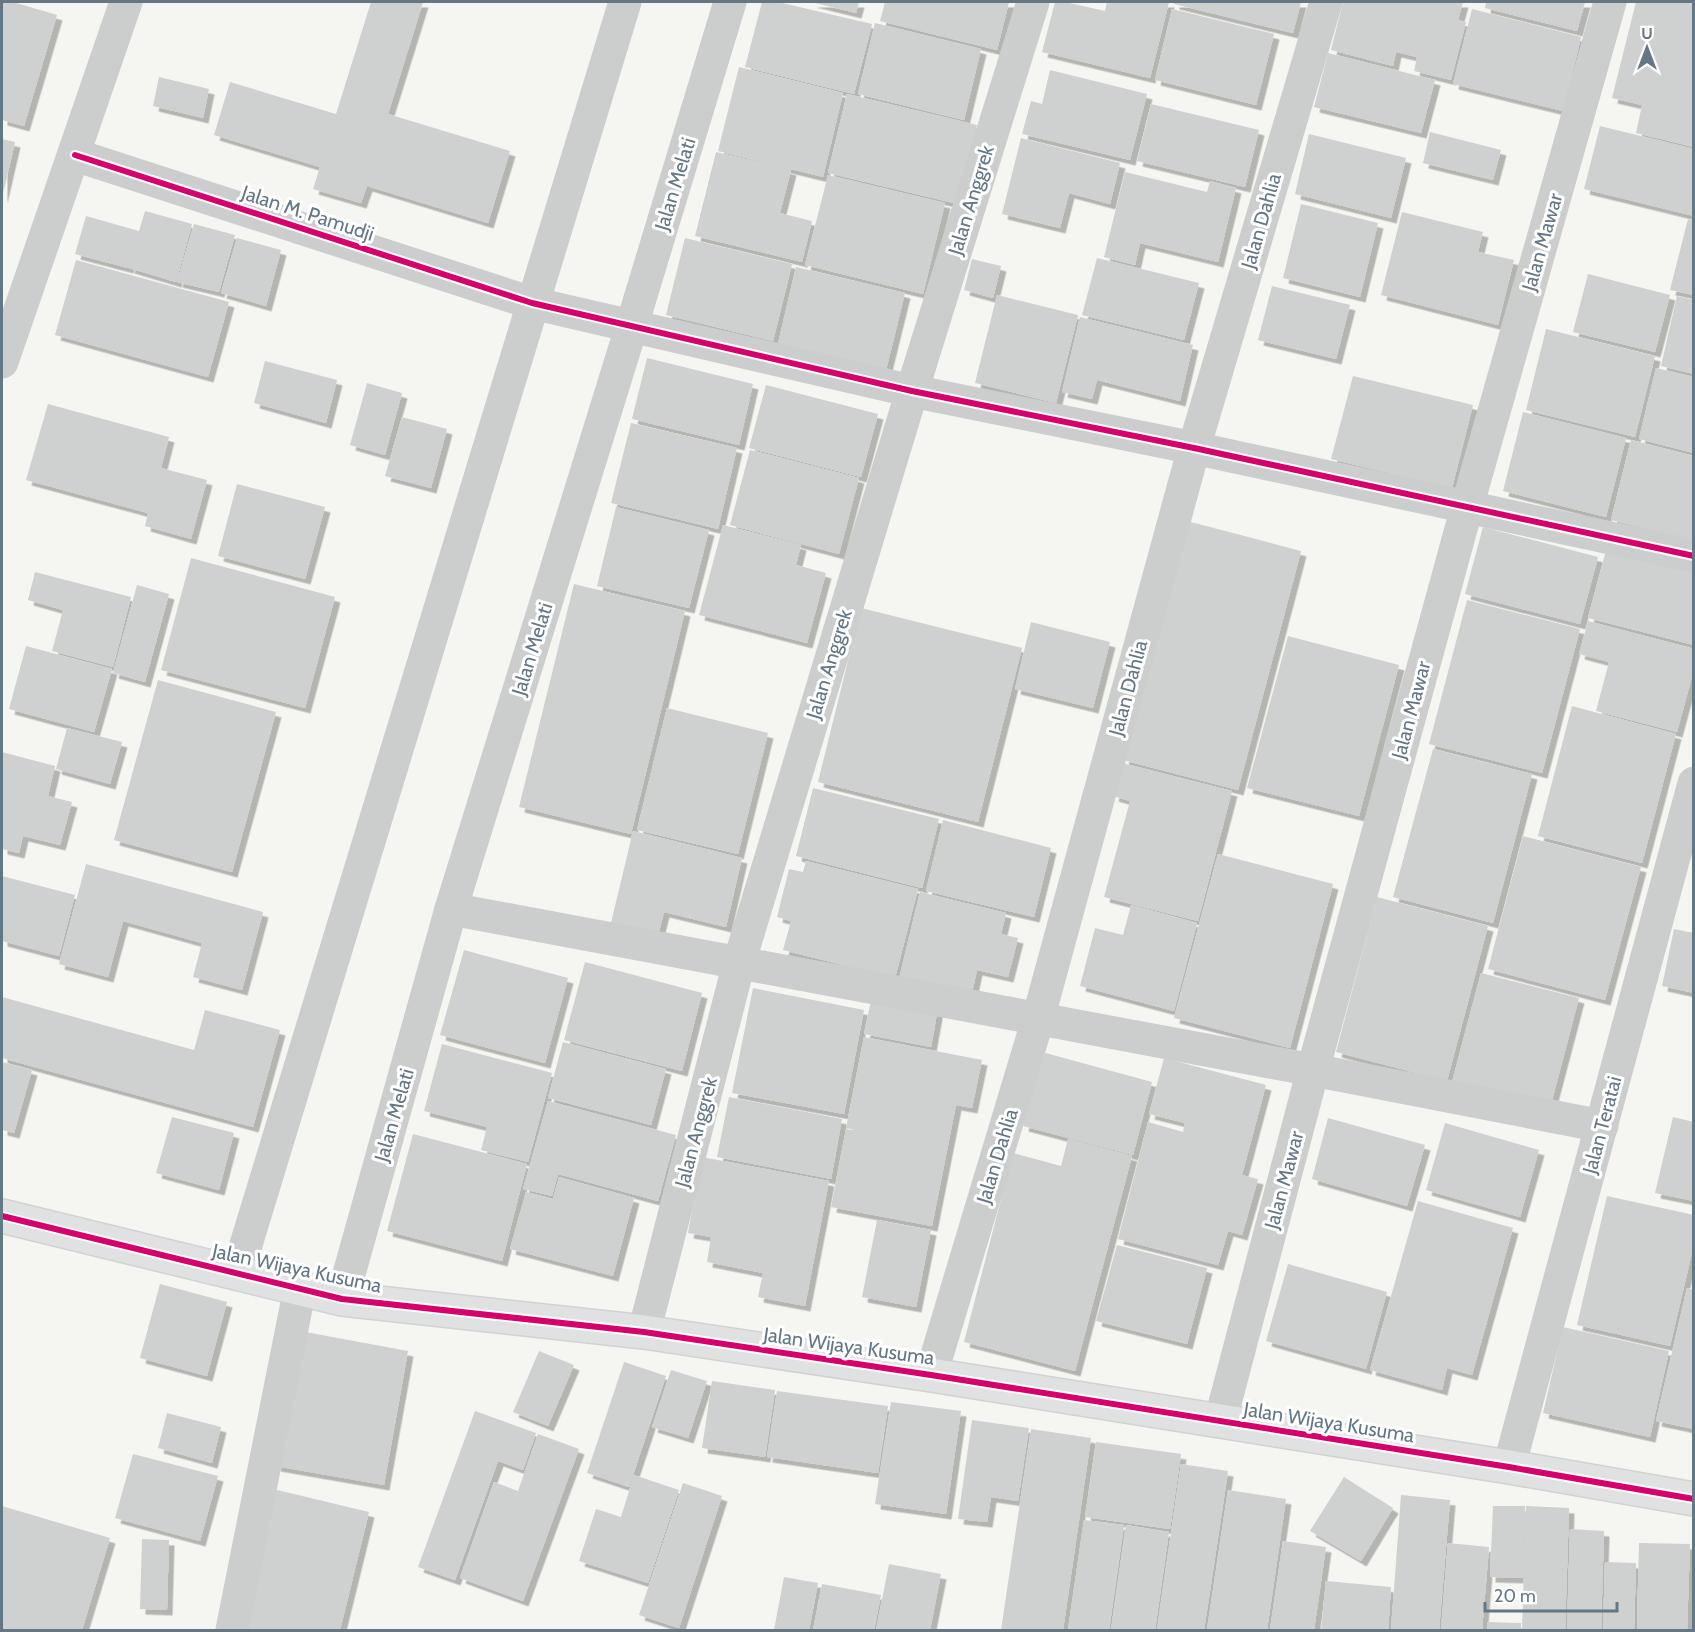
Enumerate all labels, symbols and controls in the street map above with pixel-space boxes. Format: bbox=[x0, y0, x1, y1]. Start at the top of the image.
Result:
north arrow bbox=[1617, 18, 1677, 78]
text: U bbox=[1641, 24, 1653, 43]
street label: Jalan Melati bbox=[649, 135, 700, 234]
street label: Jalan Anggrek bbox=[943, 142, 999, 259]
street label: Jalan Dahlia bbox=[1236, 170, 1286, 272]
street label: Jalan M. Pamudji bbox=[238, 180, 377, 246]
street label: Jalan Mawar bbox=[1516, 190, 1568, 294]
street label: Jalan Melati bbox=[506, 600, 557, 699]
street label: Jalan Anggrek bbox=[801, 606, 857, 723]
street label: Jalan Dahlia bbox=[1103, 637, 1152, 739]
street label: Jalan Mawar bbox=[1386, 658, 1436, 763]
street label: Jalan Melati bbox=[369, 1066, 419, 1165]
street label: Jalan Anggrek bbox=[670, 1074, 722, 1191]
street label: Jalan Teratai bbox=[1577, 1074, 1627, 1177]
street label: Jalan Dahlia bbox=[971, 1105, 1023, 1207]
street label: Jalan Mawar bbox=[1259, 1128, 1309, 1233]
street label: Jalan Wijaya Kusuma bbox=[209, 1238, 384, 1298]
street label: Jalan Wijaya Kusuma bbox=[761, 1322, 936, 1370]
street label: Jalan Wijaya Kusuma bbox=[1241, 1397, 1416, 1447]
scale bar bbox=[1485, 1575, 1617, 1613]
text: 20 m bbox=[1494, 1585, 1536, 1607]

